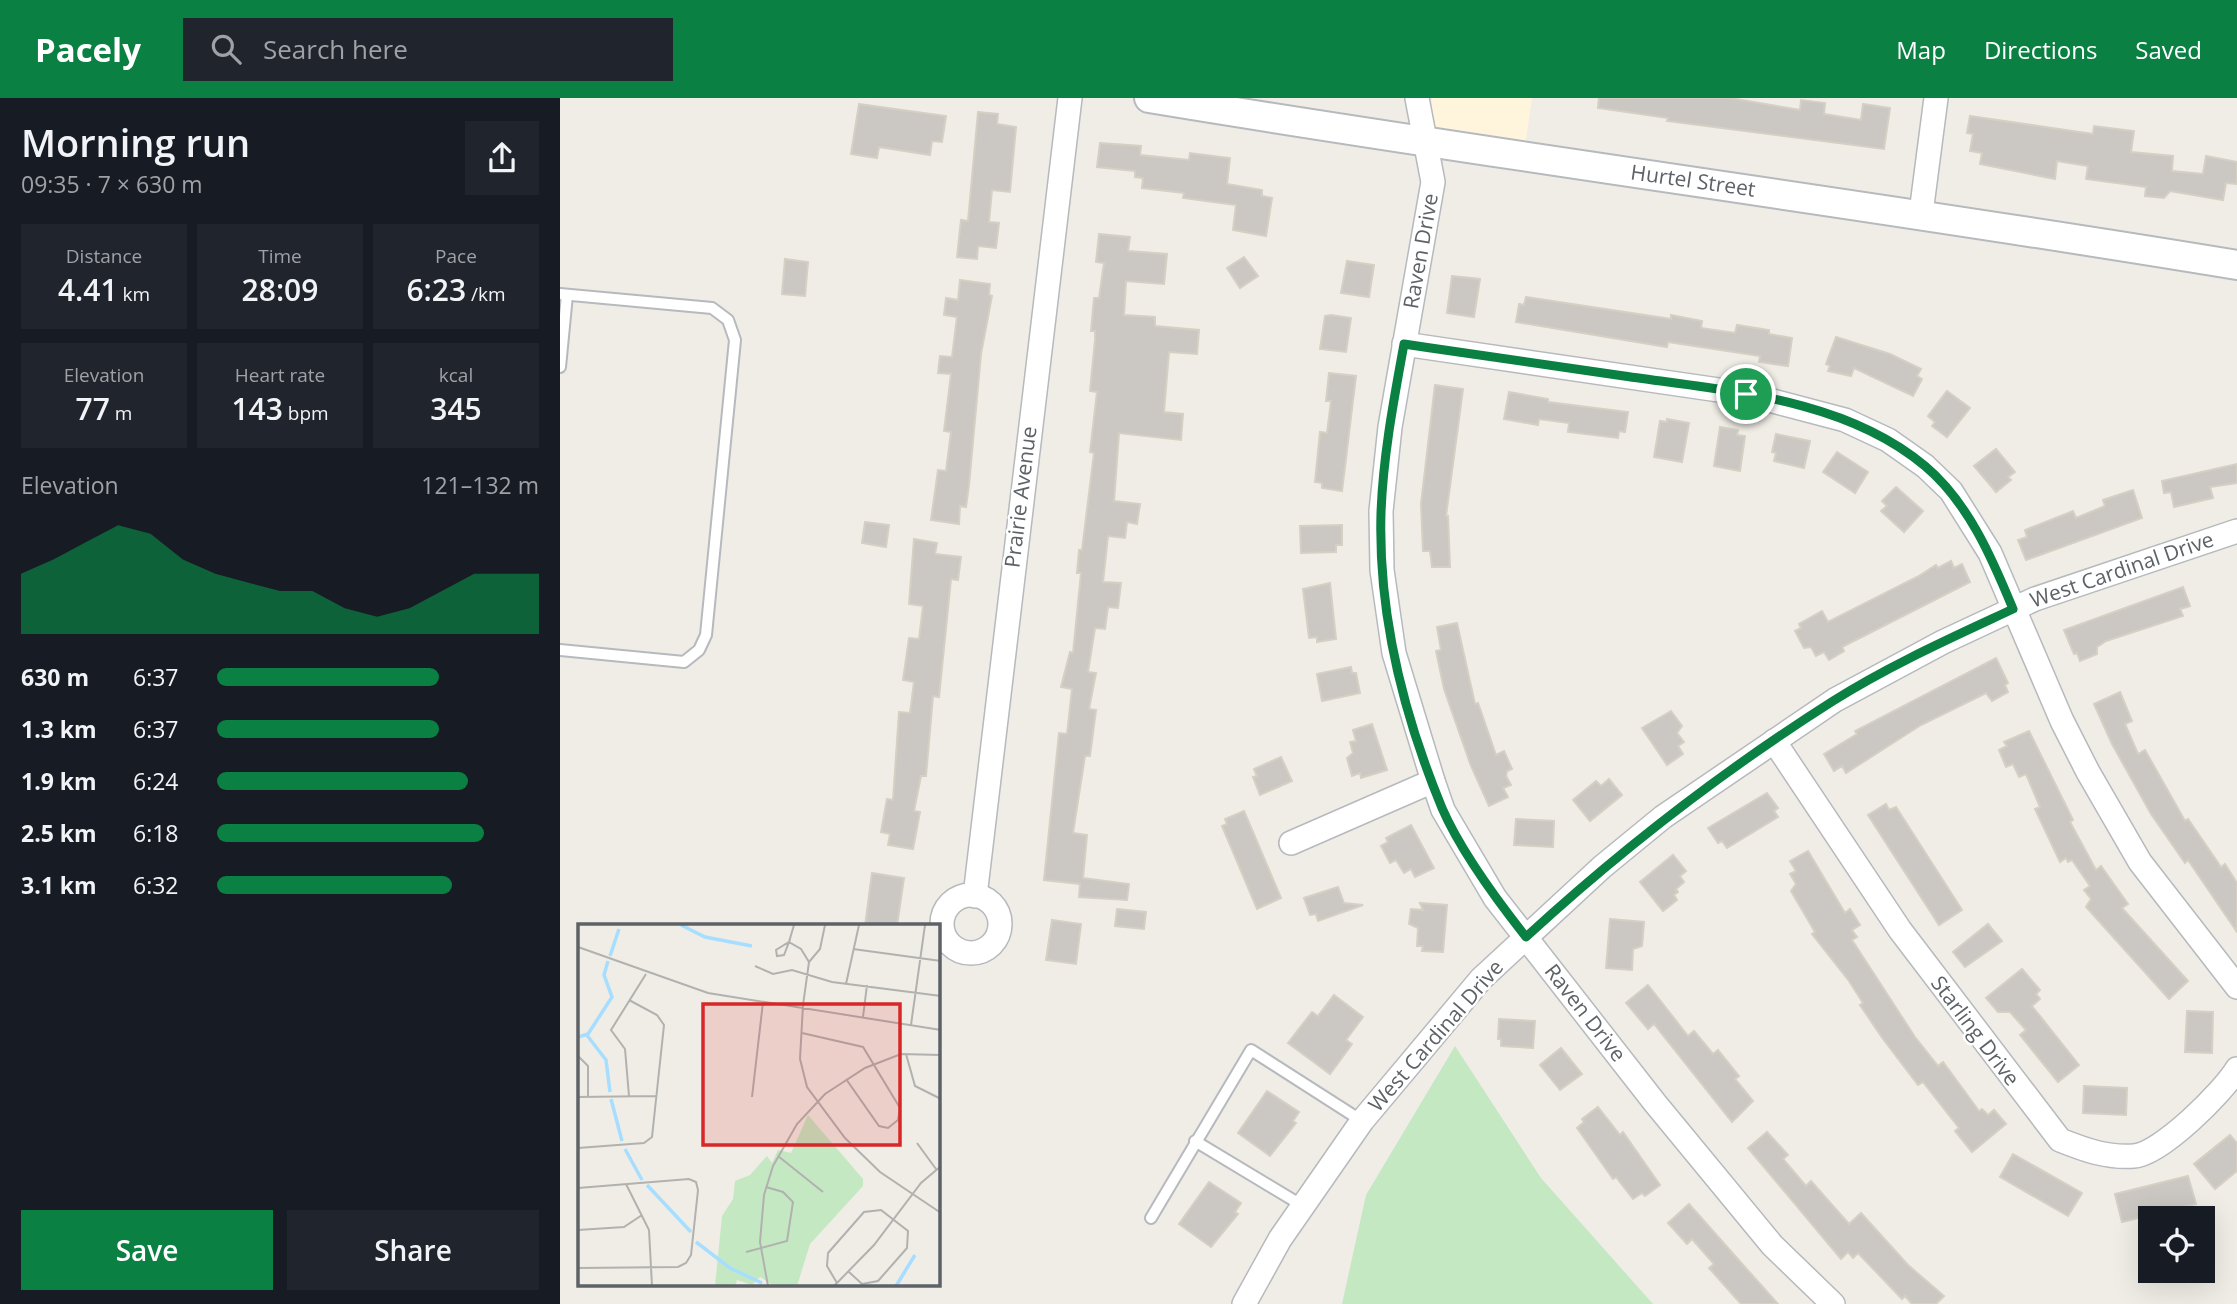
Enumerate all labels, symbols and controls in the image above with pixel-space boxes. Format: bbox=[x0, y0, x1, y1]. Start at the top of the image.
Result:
search box bbox=[183, 18, 673, 81]
text: Pacely bbox=[35, 27, 141, 72]
icon: search bbox=[207, 30, 245, 68]
text: Search here bbox=[263, 31, 408, 67]
text: Map bbox=[1896, 33, 1946, 66]
text: Directions bbox=[1984, 33, 2097, 66]
text: Saved bbox=[2135, 33, 2202, 66]
text: Morning run bbox=[21, 116, 250, 168]
button: share bbox=[465, 121, 539, 195]
street label: Hurtel Street bbox=[1629, 157, 1757, 203]
text: 09:35 · 7 × 630 m bbox=[21, 168, 203, 200]
street label: Raven Drive bbox=[1396, 191, 1444, 311]
text: Distance bbox=[66, 243, 142, 269]
text: Time bbox=[258, 243, 302, 269]
text: Pace bbox=[435, 243, 477, 269]
text: 4.41 bbox=[58, 269, 118, 310]
text: 28:09 bbox=[242, 269, 318, 310]
text: 6:23 bbox=[406, 269, 466, 310]
text: km bbox=[118, 281, 150, 307]
text: /km bbox=[466, 281, 506, 307]
text: Elevation bbox=[64, 362, 144, 388]
text: Heart rate bbox=[235, 362, 325, 388]
text: kcal bbox=[439, 362, 473, 388]
pin bbox=[1716, 364, 1776, 424]
icon: arrive bbox=[1727, 375, 1765, 413]
text: 77 bbox=[76, 388, 110, 429]
text: 143 bbox=[231, 388, 283, 429]
text: 345 bbox=[430, 388, 482, 429]
text: m bbox=[110, 400, 132, 426]
text: bpm bbox=[283, 400, 329, 426]
street label: Prairie Avenue bbox=[997, 424, 1043, 569]
text: Elevation bbox=[21, 469, 119, 501]
text: 121–132 m bbox=[421, 469, 539, 501]
street label: West Cardinal Drive bbox=[2026, 524, 2217, 614]
text: 630 m bbox=[21, 661, 89, 693]
text: 6:37 bbox=[133, 661, 179, 693]
text: 1.3 km bbox=[21, 713, 97, 745]
text: 6:37 bbox=[133, 713, 179, 745]
text: 1.9 km bbox=[21, 765, 97, 797]
text: 6:24 bbox=[133, 765, 179, 797]
text: 2.5 km bbox=[21, 817, 97, 849]
text: 6:18 bbox=[133, 817, 179, 849]
text: 3.1 km bbox=[21, 869, 97, 901]
text: 6:32 bbox=[133, 869, 179, 901]
inset map bbox=[578, 924, 940, 1286]
street label: West Cardinal Drive bbox=[1362, 954, 1509, 1117]
street label: Raven Drive bbox=[1539, 958, 1633, 1067]
street label: Starling Drive bbox=[1925, 970, 2026, 1091]
map controls bbox=[2138, 1206, 2215, 1283]
button: locate bbox=[2138, 1206, 2215, 1283]
button: Save bbox=[21, 1210, 273, 1290]
button: Share bbox=[287, 1210, 539, 1290]

